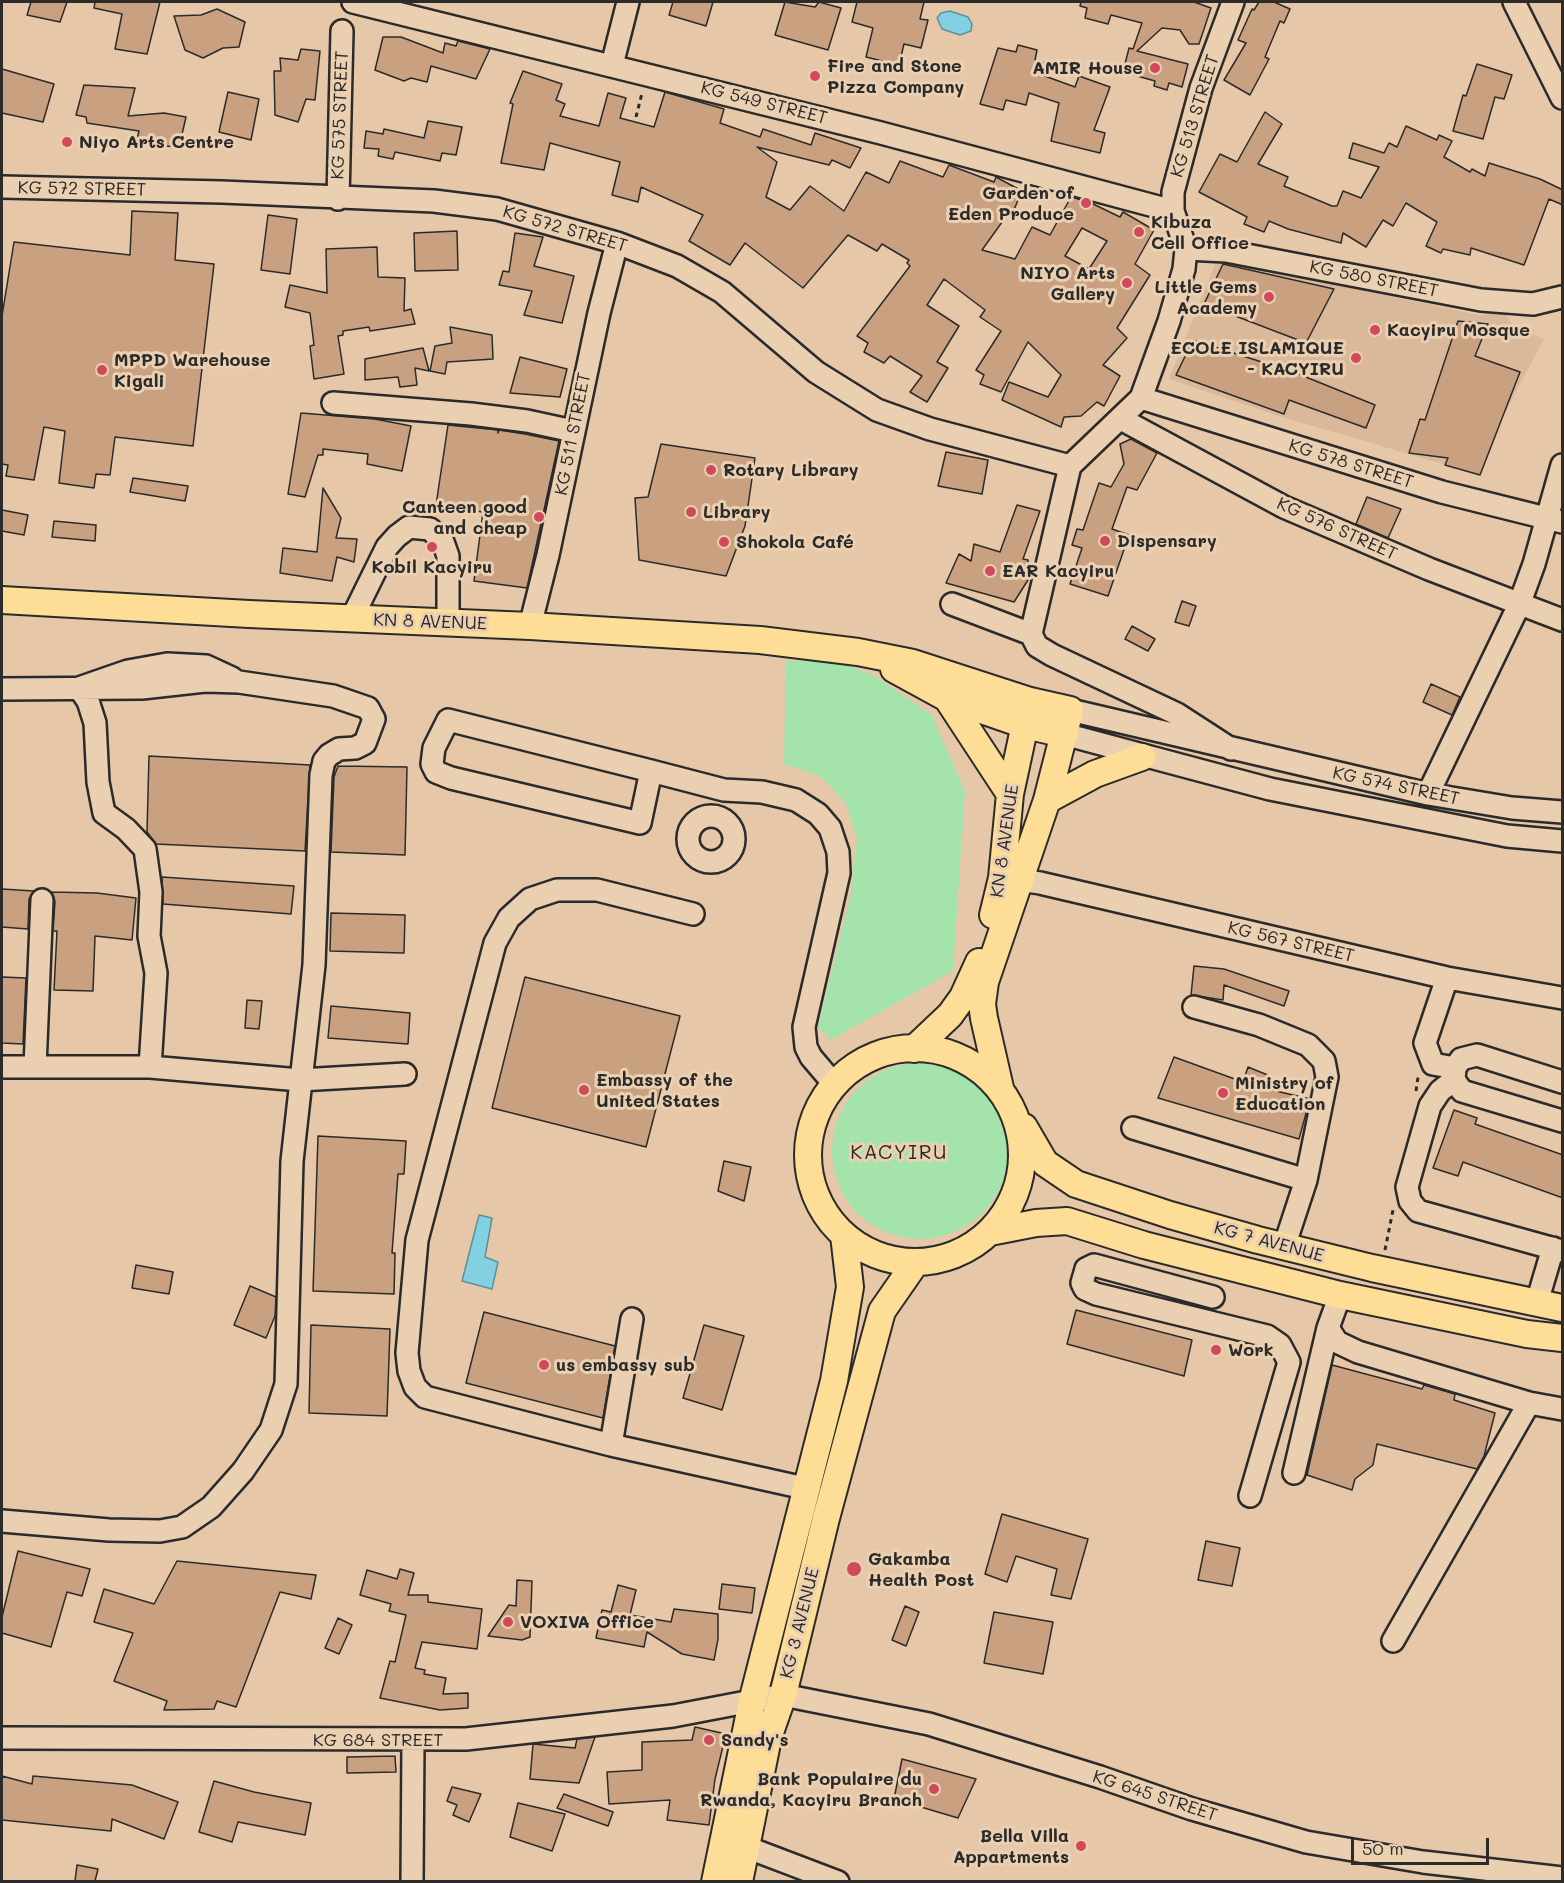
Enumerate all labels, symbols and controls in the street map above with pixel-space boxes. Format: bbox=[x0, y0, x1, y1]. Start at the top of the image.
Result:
street label: KG 575 STREET bbox=[327, 50, 353, 180]
street label: KG 513 STREET bbox=[1166, 52, 1224, 180]
place label: Fire and Stone Pizza Company bbox=[827, 55, 964, 98]
place label: AMIR House bbox=[1032, 57, 1143, 79]
marker: AMIR House bbox=[1148, 61, 1162, 75]
marker: Fire and Stone Pizza Company bbox=[808, 69, 822, 83]
street label: KG 549 STREET bbox=[698, 77, 830, 129]
place label: Niyo Arts Centre bbox=[79, 131, 234, 153]
marker: Niyo Arts Centre bbox=[60, 135, 74, 149]
street label: KG 572 STREET bbox=[17, 177, 147, 201]
place label: Garden of Eden Produce bbox=[948, 182, 1074, 224]
marker: Garden of Eden Produce bbox=[1079, 196, 1093, 210]
street label: KG 572 STREET bbox=[500, 201, 630, 257]
place label: Kibuza Cell Office bbox=[1151, 211, 1249, 254]
marker: Kibuza Cell Office bbox=[1132, 225, 1146, 239]
street label: KG 580 STREET bbox=[1308, 256, 1440, 302]
place label: NIYO Arts Gallery bbox=[1020, 262, 1115, 304]
marker: NIYO Arts Gallery bbox=[1120, 276, 1134, 290]
place label: Little Gems Academy bbox=[1154, 276, 1257, 318]
marker: Little Gems Academy bbox=[1262, 290, 1276, 304]
place label: Kacyiru Mosque bbox=[1387, 319, 1530, 341]
marker: Kacyiru Mosque bbox=[1368, 323, 1382, 337]
place label: ECOLE ISLAMIQUE - KACYIRU bbox=[1170, 337, 1344, 380]
place label: MPPD Warehouse Kigali bbox=[114, 349, 271, 392]
marker: ECOLE ISLAMIQUE - KACYIRU bbox=[1349, 351, 1363, 365]
marker: MPPD Warehouse Kigali bbox=[95, 363, 109, 377]
street label: KG 511 STREET bbox=[550, 371, 596, 497]
street label: KG 578 STREET bbox=[1286, 435, 1416, 493]
place label: Rotary Library bbox=[723, 459, 859, 481]
marker: Rotary Library bbox=[704, 463, 718, 477]
street label: KG 576 STREET bbox=[1273, 493, 1401, 565]
place label: Canteen good and cheap bbox=[402, 496, 527, 538]
place label: Library bbox=[703, 501, 771, 523]
marker: Library bbox=[684, 505, 698, 519]
marker: Canteen good and cheap bbox=[532, 510, 546, 524]
place label: Dispensary bbox=[1117, 530, 1217, 552]
place label: Shokola Café bbox=[736, 531, 854, 553]
marker: Dispensary bbox=[1098, 534, 1112, 548]
marker: Shokola Café bbox=[717, 535, 731, 549]
marker: Kobil Kacyiru bbox=[425, 540, 439, 554]
place label: Kobil Kacyiru bbox=[372, 556, 492, 578]
place label: EAR Kacyiru bbox=[1002, 560, 1114, 582]
marker: EAR Kacyiru bbox=[983, 564, 997, 578]
street label: KN 8 AVENUE bbox=[373, 609, 487, 635]
street label: KG 574 STREET bbox=[1331, 762, 1461, 810]
street label: KN 8 AVENUE bbox=[986, 783, 1024, 899]
street label: KG 567 STREET bbox=[1225, 917, 1357, 967]
place label: Embassy of the United States bbox=[596, 1069, 733, 1112]
place label: Ministry of Education bbox=[1235, 1072, 1333, 1114]
marker: Embassy of the United States bbox=[577, 1083, 591, 1097]
marker: Ministry of Education bbox=[1216, 1086, 1230, 1100]
district label: KACYIRU bbox=[850, 1141, 948, 1165]
street label: KG 7 AVENUE bbox=[1212, 1217, 1326, 1267]
place label: Work bbox=[1228, 1339, 1273, 1361]
marker: Work bbox=[1209, 1343, 1223, 1357]
place label: us embassy sub bbox=[556, 1354, 695, 1376]
marker: us embassy sub bbox=[537, 1358, 551, 1372]
place label: Gakamba Health Post bbox=[868, 1548, 974, 1590]
marker: Gakamba Health Post bbox=[845, 1560, 863, 1578]
street label: KG 3 AVENUE bbox=[776, 1565, 824, 1681]
place label: VOXIVA Office bbox=[520, 1611, 654, 1633]
marker: VOXIVA Office bbox=[501, 1615, 515, 1629]
street label: KG 684 STREET bbox=[313, 1729, 443, 1751]
place label: Sandy's bbox=[721, 1729, 789, 1751]
marker: Sandy's bbox=[702, 1733, 716, 1747]
street label: KG 645 STREET bbox=[1090, 1766, 1220, 1826]
place label: Bank Populaire du Rwanda, Kacyiru Branch bbox=[700, 1768, 922, 1810]
marker: Bank Populaire du Rwanda, Kacyiru Branch bbox=[927, 1782, 941, 1796]
place label: Bella Villa Appartments bbox=[953, 1825, 1069, 1868]
scale bar bbox=[1354, 1826, 1492, 1864]
text: 50 m bbox=[1362, 1836, 1404, 1860]
marker: Bella Villa Appartments bbox=[1074, 1839, 1088, 1853]

